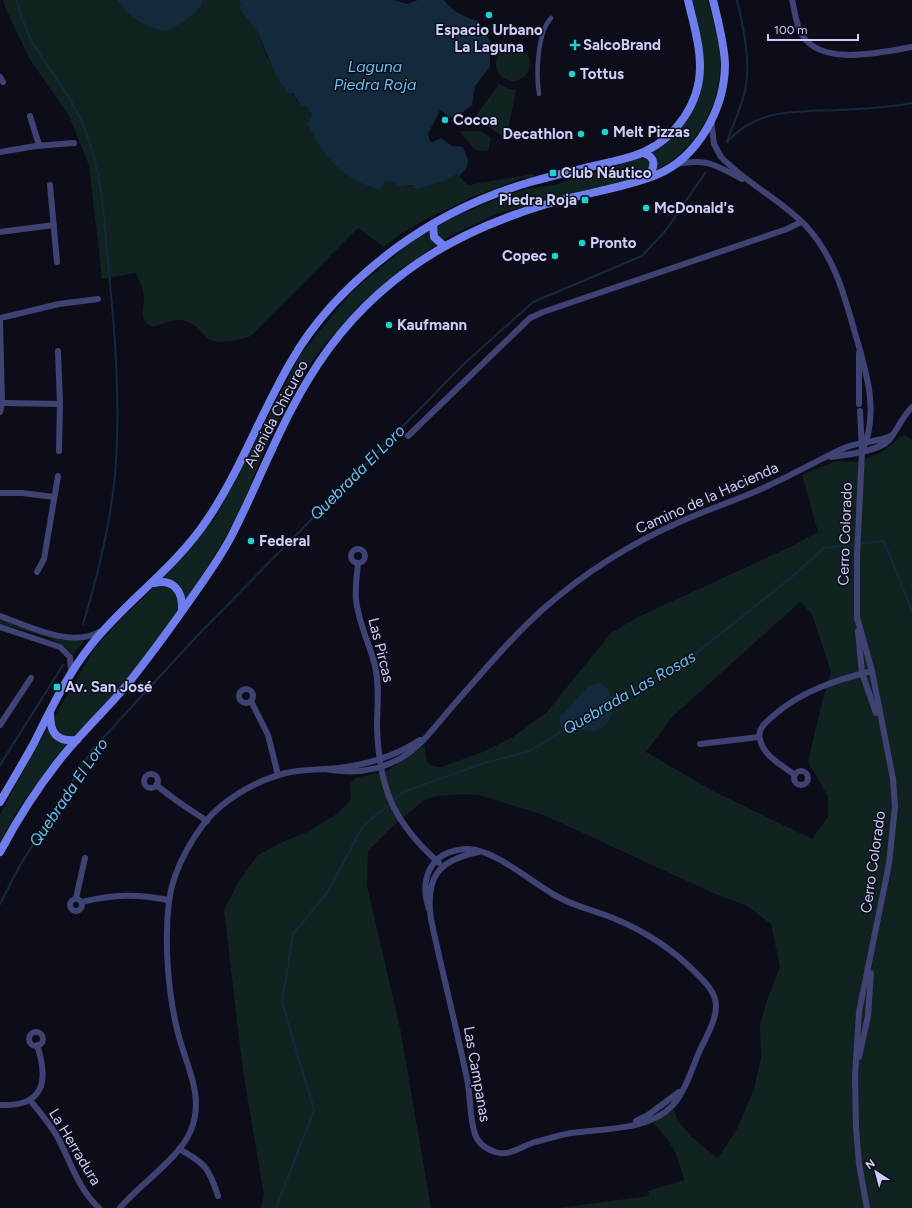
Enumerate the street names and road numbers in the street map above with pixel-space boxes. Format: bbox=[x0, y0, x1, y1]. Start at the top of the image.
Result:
street label: Avenida Chicureo bbox=[240, 357, 312, 471]
street label: Camino de la Hacienda bbox=[633, 458, 781, 538]
street label: Cerro Colorado bbox=[834, 482, 856, 586]
street label: Las Pircas bbox=[364, 616, 398, 684]
street label: Cerro Colorado bbox=[857, 809, 889, 914]
street label: Las Campanas bbox=[460, 1025, 494, 1123]
street label: La Herradura bbox=[45, 1105, 105, 1189]

